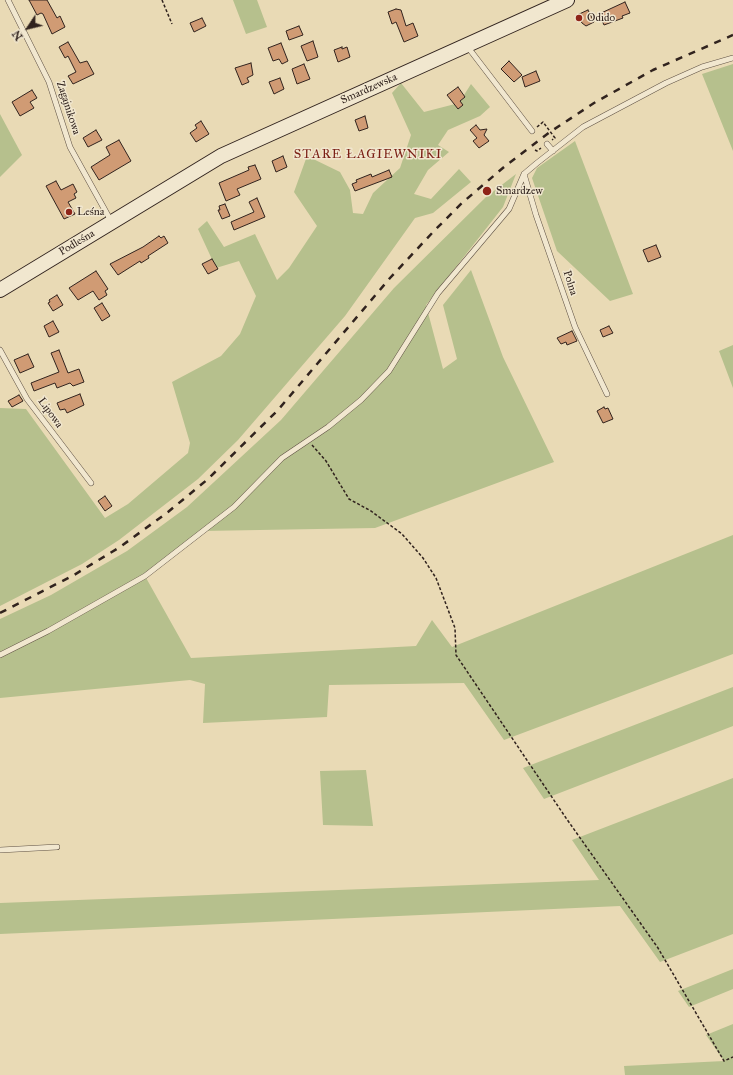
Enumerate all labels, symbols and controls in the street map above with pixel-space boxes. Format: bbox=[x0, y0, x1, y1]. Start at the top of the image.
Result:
north arrow bbox=[8, 8, 48, 48]
place label: Odido bbox=[587, 11, 615, 25]
marker: Odido bbox=[574, 13, 584, 23]
text: N bbox=[10, 28, 26, 43]
street label: Smardzewska bbox=[339, 71, 399, 107]
street label: Zagajnikowa bbox=[53, 80, 83, 136]
district label: STARE ŁAGIEWNIKI bbox=[294, 147, 442, 163]
place label: Smardzew bbox=[496, 184, 543, 198]
marker: Smardzew bbox=[481, 185, 493, 197]
place label: Leśna bbox=[77, 205, 104, 219]
marker: Leśna bbox=[64, 207, 74, 217]
street label: Podleśna bbox=[57, 227, 97, 259]
street label: Polna bbox=[560, 269, 580, 297]
street label: Lipowa bbox=[35, 395, 65, 431]

